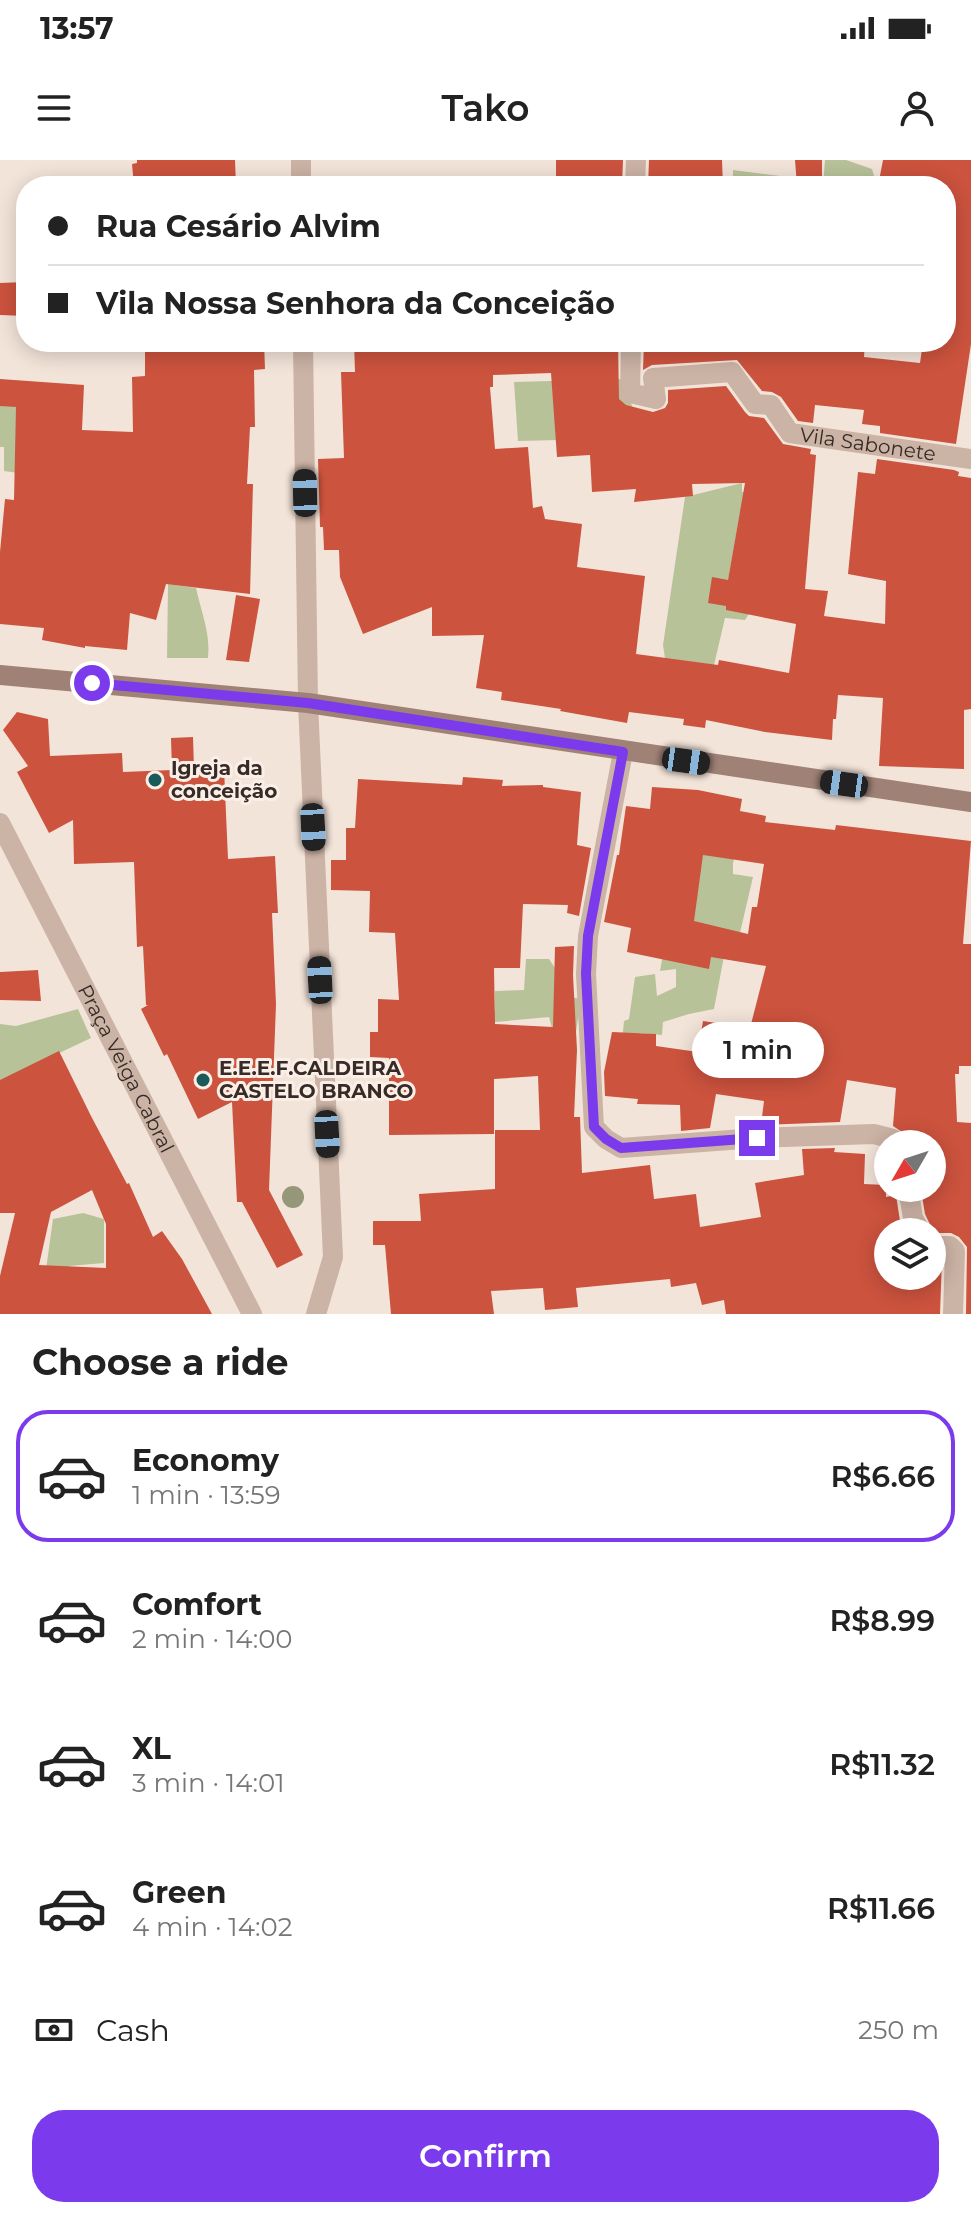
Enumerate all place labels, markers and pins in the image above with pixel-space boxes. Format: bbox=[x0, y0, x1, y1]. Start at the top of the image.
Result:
place label: Igreja da conceição bbox=[171, 756, 277, 803]
marker: Igreja da conceição bbox=[146, 771, 164, 789]
place label: E.E.E.F.CALDEIRA CASTELO BRANCO bbox=[219, 1056, 414, 1103]
marker: E.E.E.F.CALDEIRA CASTELO BRANCO bbox=[194, 1071, 212, 1089]

